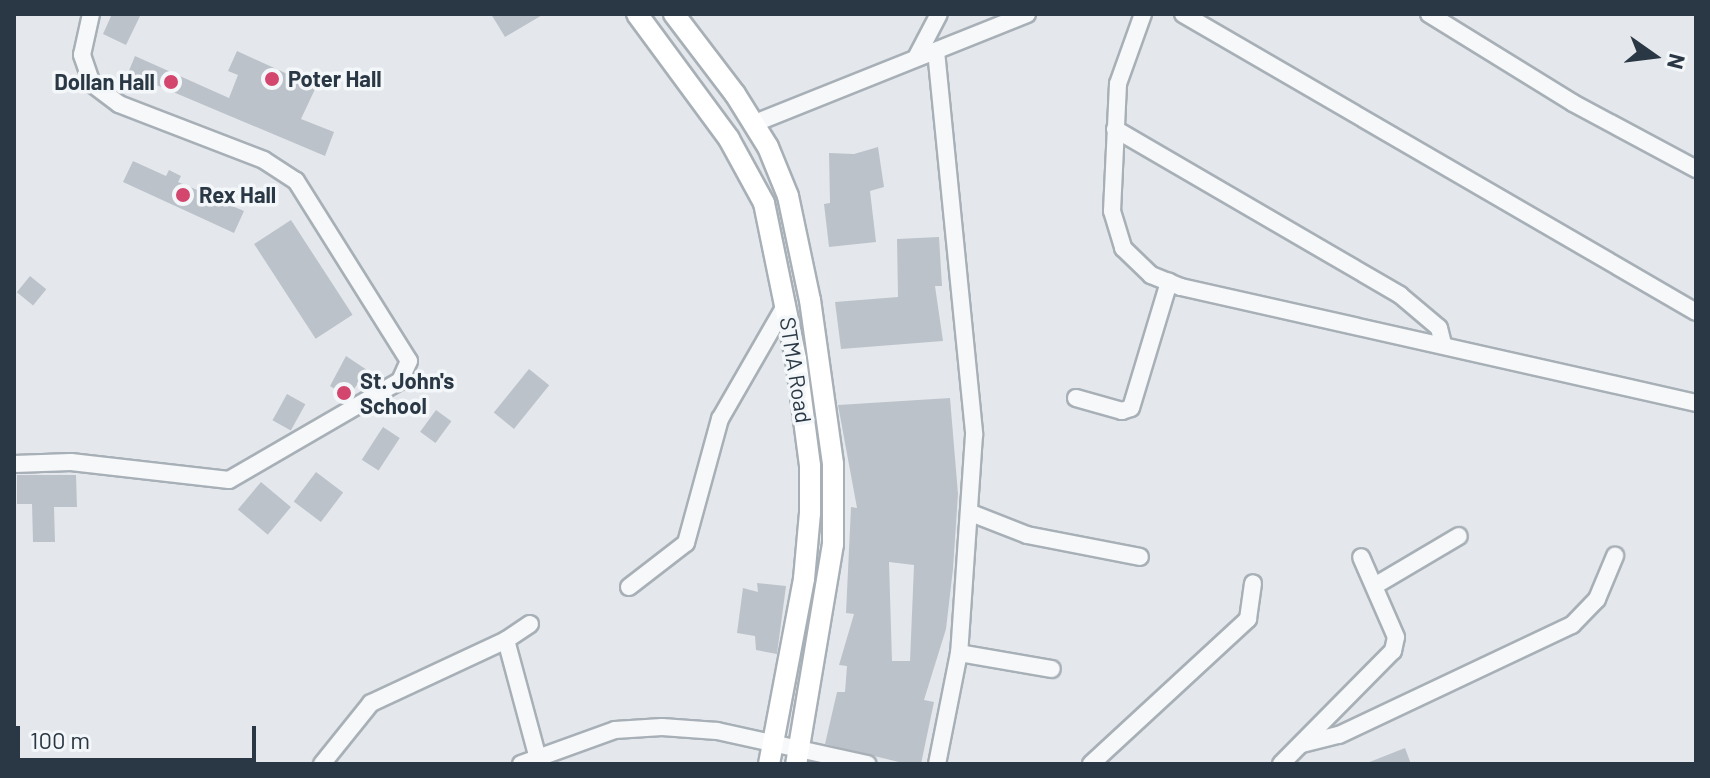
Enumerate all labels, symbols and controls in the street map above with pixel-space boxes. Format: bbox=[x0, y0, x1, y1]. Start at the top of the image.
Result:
north arrow bbox=[1614, 16, 1694, 96]
text: N bbox=[1663, 52, 1692, 72]
place label: Poter Hall bbox=[288, 66, 382, 92]
place label: Dollan Hall bbox=[54, 69, 155, 95]
marker: Poter Hall bbox=[263, 70, 281, 88]
marker: Dollan Hall bbox=[162, 73, 180, 91]
place label: Rex Hall bbox=[199, 182, 276, 208]
marker: Rex Hall bbox=[174, 186, 192, 204]
street label: STMA Road bbox=[775, 315, 817, 425]
place label: St. John's School bbox=[360, 367, 454, 418]
marker: St. John's School bbox=[335, 384, 353, 402]
scale bar bbox=[20, 710, 260, 760]
text: 100 m bbox=[30, 725, 90, 754]

